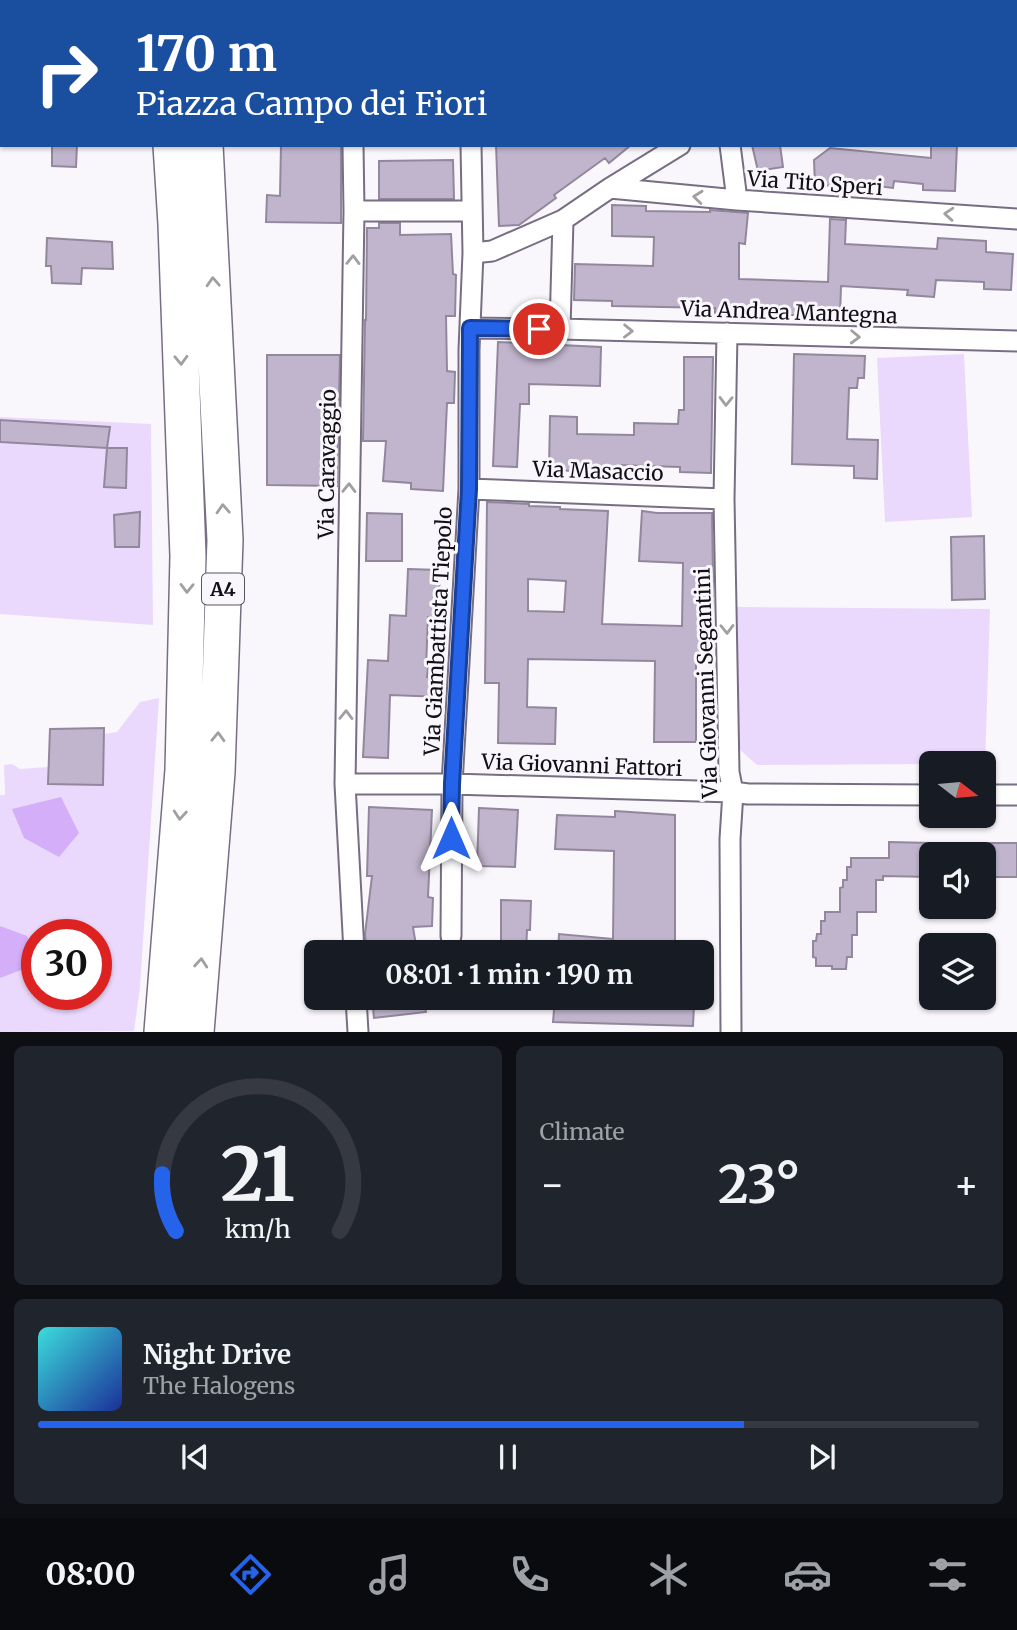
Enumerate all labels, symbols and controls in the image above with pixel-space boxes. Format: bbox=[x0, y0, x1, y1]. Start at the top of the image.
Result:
text: 170 m bbox=[136, 23, 277, 84]
icon: right bbox=[21, 28, 112, 119]
text: Piazza Campo dei Fiori bbox=[136, 84, 487, 124]
street label: Via Tito Speri bbox=[745, 165, 884, 201]
one-way arrow bbox=[692, 189, 703, 204]
one-way arrow bbox=[943, 207, 954, 222]
one-way arrow bbox=[345, 255, 361, 265]
one-way arrow bbox=[205, 276, 220, 287]
street label: Via Andrea Mantegna bbox=[679, 295, 898, 329]
pin bbox=[509, 299, 569, 359]
icon: arrive bbox=[520, 310, 558, 348]
one-way arrow bbox=[623, 323, 634, 338]
one-way arrow bbox=[850, 329, 861, 344]
one-way arrow bbox=[173, 355, 189, 366]
street label: Via Caravaggio bbox=[312, 389, 342, 540]
one-way arrow bbox=[718, 397, 734, 407]
street label: Via Masaccio bbox=[531, 455, 664, 487]
one-way arrow bbox=[342, 482, 357, 493]
one-way arrow bbox=[216, 504, 231, 515]
street label: Via Giambattista Tiepolo bbox=[418, 506, 458, 757]
street label: Via Giovanni Segantini bbox=[688, 567, 724, 800]
road number: A4 bbox=[202, 574, 244, 604]
one-way arrow bbox=[179, 583, 195, 593]
one-way arrow bbox=[719, 624, 735, 635]
one-way arrow bbox=[338, 710, 354, 720]
one-way arrow bbox=[211, 731, 226, 742]
street label: Via Giovanni Fattori bbox=[480, 748, 683, 782]
north arrow bbox=[919, 751, 996, 828]
map controls bbox=[919, 751, 996, 1010]
position arrow bbox=[414, 801, 488, 875]
one-way arrow bbox=[173, 810, 188, 821]
button: sound bbox=[919, 842, 996, 919]
speed limit sign: 30 bbox=[21, 919, 112, 1010]
button: layers bbox=[919, 933, 996, 1010]
one-way arrow bbox=[193, 958, 208, 969]
text: 08:01 · 1 min · 190 m bbox=[385, 958, 633, 991]
text: Climate bbox=[540, 1117, 625, 1146]
text: 21 bbox=[220, 1130, 295, 1222]
text: 23° bbox=[718, 1152, 800, 1217]
text: − bbox=[540, 1161, 565, 1208]
text: + bbox=[954, 1161, 979, 1208]
text: km/h bbox=[225, 1213, 291, 1245]
text: Night Drive bbox=[143, 1338, 291, 1371]
text: The Halogens bbox=[143, 1371, 295, 1400]
icon: previous bbox=[176, 1438, 214, 1476]
icon: pause bbox=[489, 1438, 527, 1476]
icon: next bbox=[803, 1438, 841, 1476]
icon: directions bbox=[226, 1550, 275, 1599]
icon: music bbox=[365, 1550, 414, 1599]
icon: phone bbox=[505, 1550, 554, 1599]
icon: climate bbox=[644, 1550, 693, 1599]
icon: car bbox=[783, 1550, 832, 1599]
icon: filters bbox=[923, 1550, 972, 1599]
text: 08:00 bbox=[45, 1554, 136, 1594]

